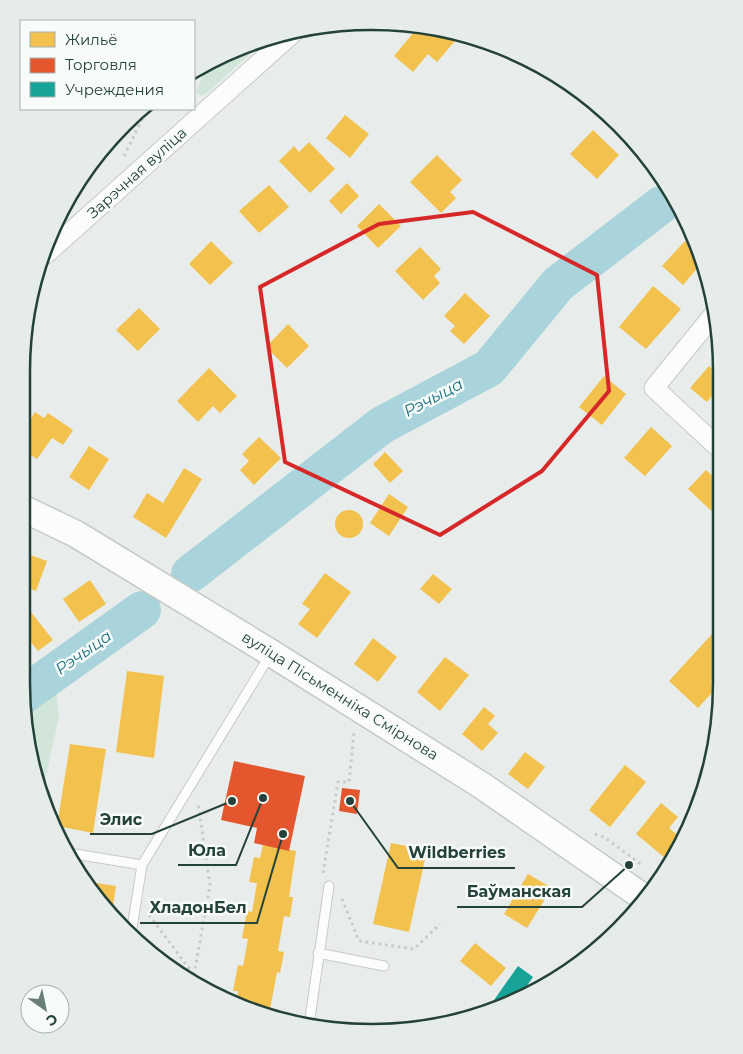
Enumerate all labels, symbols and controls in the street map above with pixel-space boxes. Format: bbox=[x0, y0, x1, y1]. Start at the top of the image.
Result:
legend bbox=[20, 20, 195, 110]
text: Жильё bbox=[65, 30, 118, 49]
text: Торговля bbox=[65, 55, 137, 74]
text: Учреждения bbox=[65, 80, 164, 99]
street label: Зарэчная вуліца bbox=[83, 123, 190, 222]
water label: Рэчыца bbox=[400, 374, 466, 421]
water label: Рэчыца bbox=[52, 626, 115, 679]
street label: вуліца Пісьменніка Смірнова bbox=[238, 627, 442, 764]
callout: Элис bbox=[90, 803, 152, 834]
text: Элис bbox=[100, 810, 143, 829]
callout: Юла bbox=[178, 834, 236, 865]
callout: Wildberries bbox=[398, 837, 515, 868]
text: Юла bbox=[188, 841, 226, 860]
text: Wildberries bbox=[408, 843, 506, 862]
callout: Баўманская bbox=[457, 876, 582, 907]
text: Баўманская bbox=[467, 882, 571, 901]
callout: ХладонБел bbox=[140, 892, 257, 923]
text: ХладонБел bbox=[149, 898, 247, 917]
north arrow bbox=[20, 984, 70, 1034]
text: С bbox=[43, 1010, 61, 1030]

